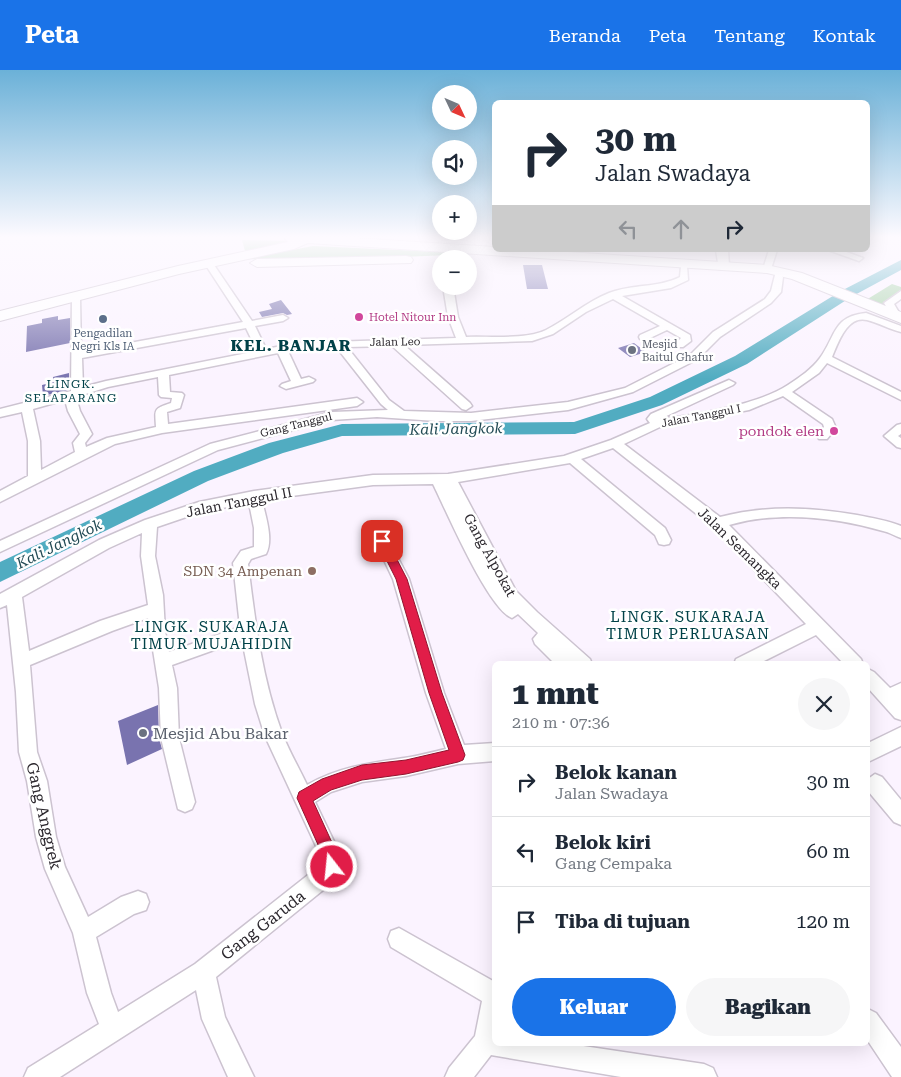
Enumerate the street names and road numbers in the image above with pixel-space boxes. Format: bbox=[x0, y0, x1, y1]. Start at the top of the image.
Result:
street label: Jalan Leo bbox=[369, 335, 421, 349]
street label: Jalan Tanggul I bbox=[660, 402, 742, 430]
street label: Gang Tanggul bbox=[259, 410, 334, 440]
street label: Jalan Tanggul II bbox=[185, 484, 293, 520]
street label: Jalan Semangka bbox=[695, 504, 785, 592]
street label: Gang Alpokat bbox=[461, 511, 519, 599]
street label: Gang Anggrek bbox=[22, 760, 66, 872]
street label: Gang Garuda bbox=[217, 886, 309, 964]

